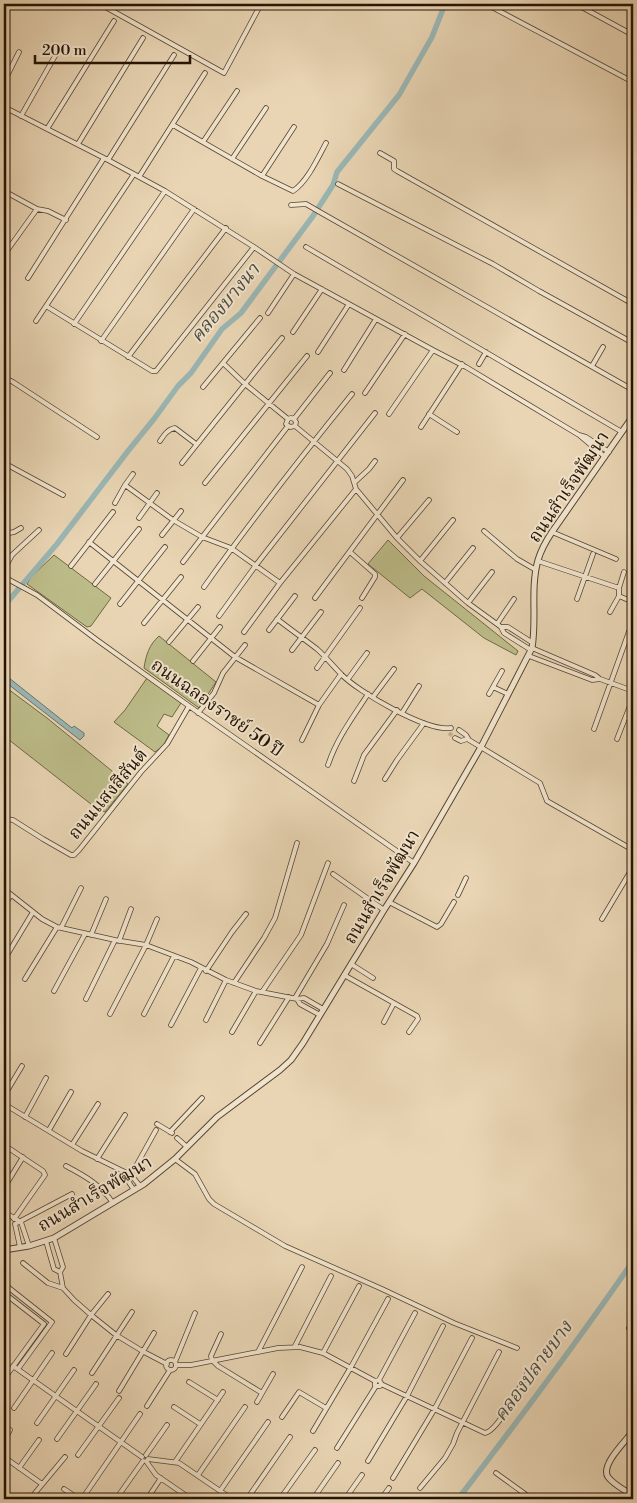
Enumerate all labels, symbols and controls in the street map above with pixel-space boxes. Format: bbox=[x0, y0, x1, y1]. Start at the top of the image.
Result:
scale bar bbox=[35, 32, 190, 64]
text: 200 m bbox=[42, 41, 87, 60]
water label: คลองบางนา bbox=[185, 258, 265, 347]
street label: ถนนสำเร็จพัฒนา bbox=[523, 427, 615, 547]
street label: ถนนฉลองราชย์ 50 ปี bbox=[146, 654, 288, 762]
street label: ถนนแสงสีสันต์ bbox=[63, 744, 153, 844]
street label: ถนนสำเร็จพัฒนา bbox=[339, 826, 425, 948]
street label: ถนนสำเร็จพัฒนา bbox=[34, 1151, 156, 1237]
water label: คลองปลายบาง bbox=[488, 1315, 579, 1426]

